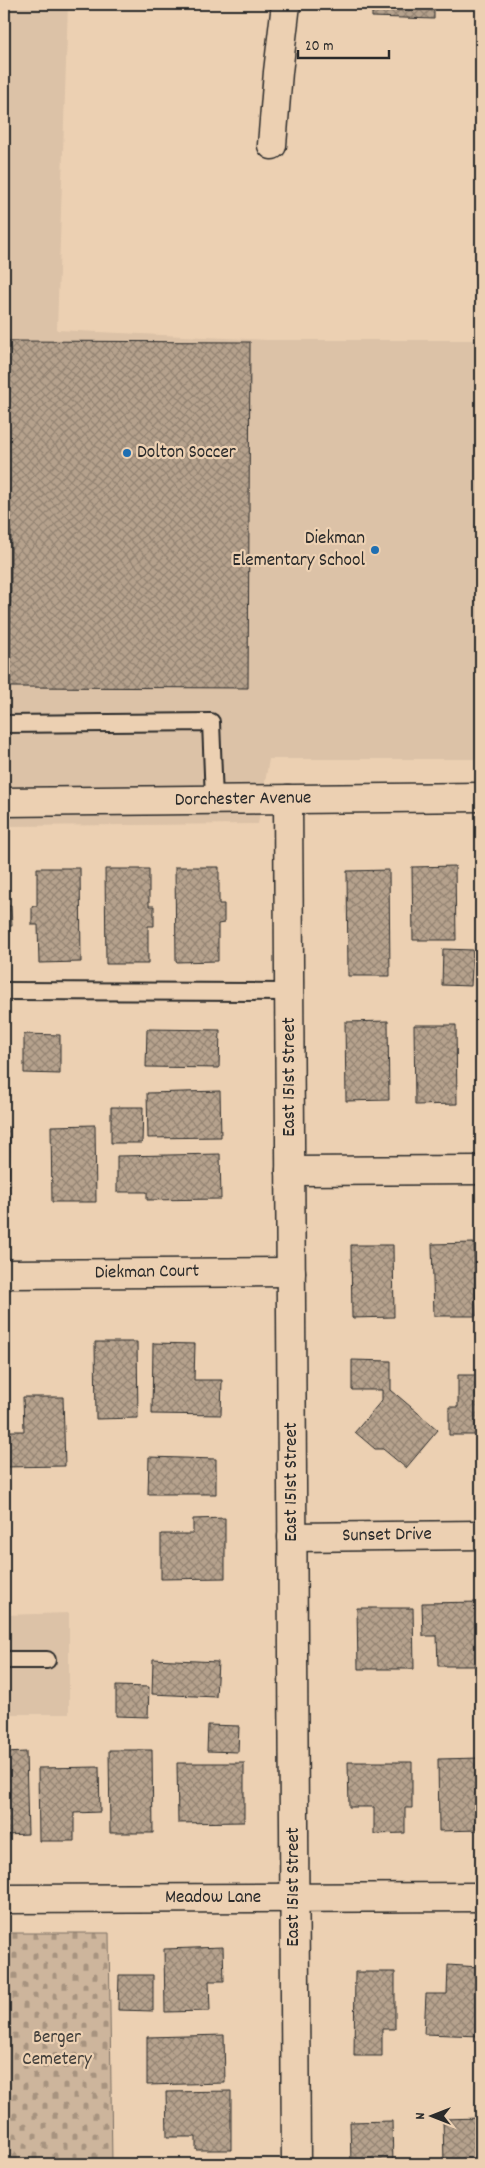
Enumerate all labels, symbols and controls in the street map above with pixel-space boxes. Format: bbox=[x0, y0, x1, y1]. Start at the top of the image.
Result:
scale bar bbox=[298, 28, 389, 60]
text: 20 m bbox=[305, 36, 333, 58]
place label: Dolton Soccer bbox=[137, 440, 236, 467]
marker: Dolton Soccer bbox=[121, 447, 133, 459]
place label: Diekman Elementary School bbox=[232, 526, 365, 575]
marker: Diekman Elementary School bbox=[369, 544, 381, 556]
street label: Dorchester Avenue bbox=[174, 785, 312, 815]
street label: East 151st Street bbox=[277, 1017, 304, 1137]
street label: Diekman Court bbox=[94, 1259, 200, 1287]
street label: East 151st Street bbox=[279, 1422, 306, 1542]
street label: Sunset Drive bbox=[342, 1522, 432, 1550]
street label: East 151st Street bbox=[281, 1827, 308, 1947]
street label: Meadow Lane bbox=[165, 1885, 261, 1912]
park label: Berger Cemetery bbox=[22, 2025, 92, 2074]
north arrow bbox=[408, 2090, 458, 2140]
text: N bbox=[411, 2112, 431, 2119]

